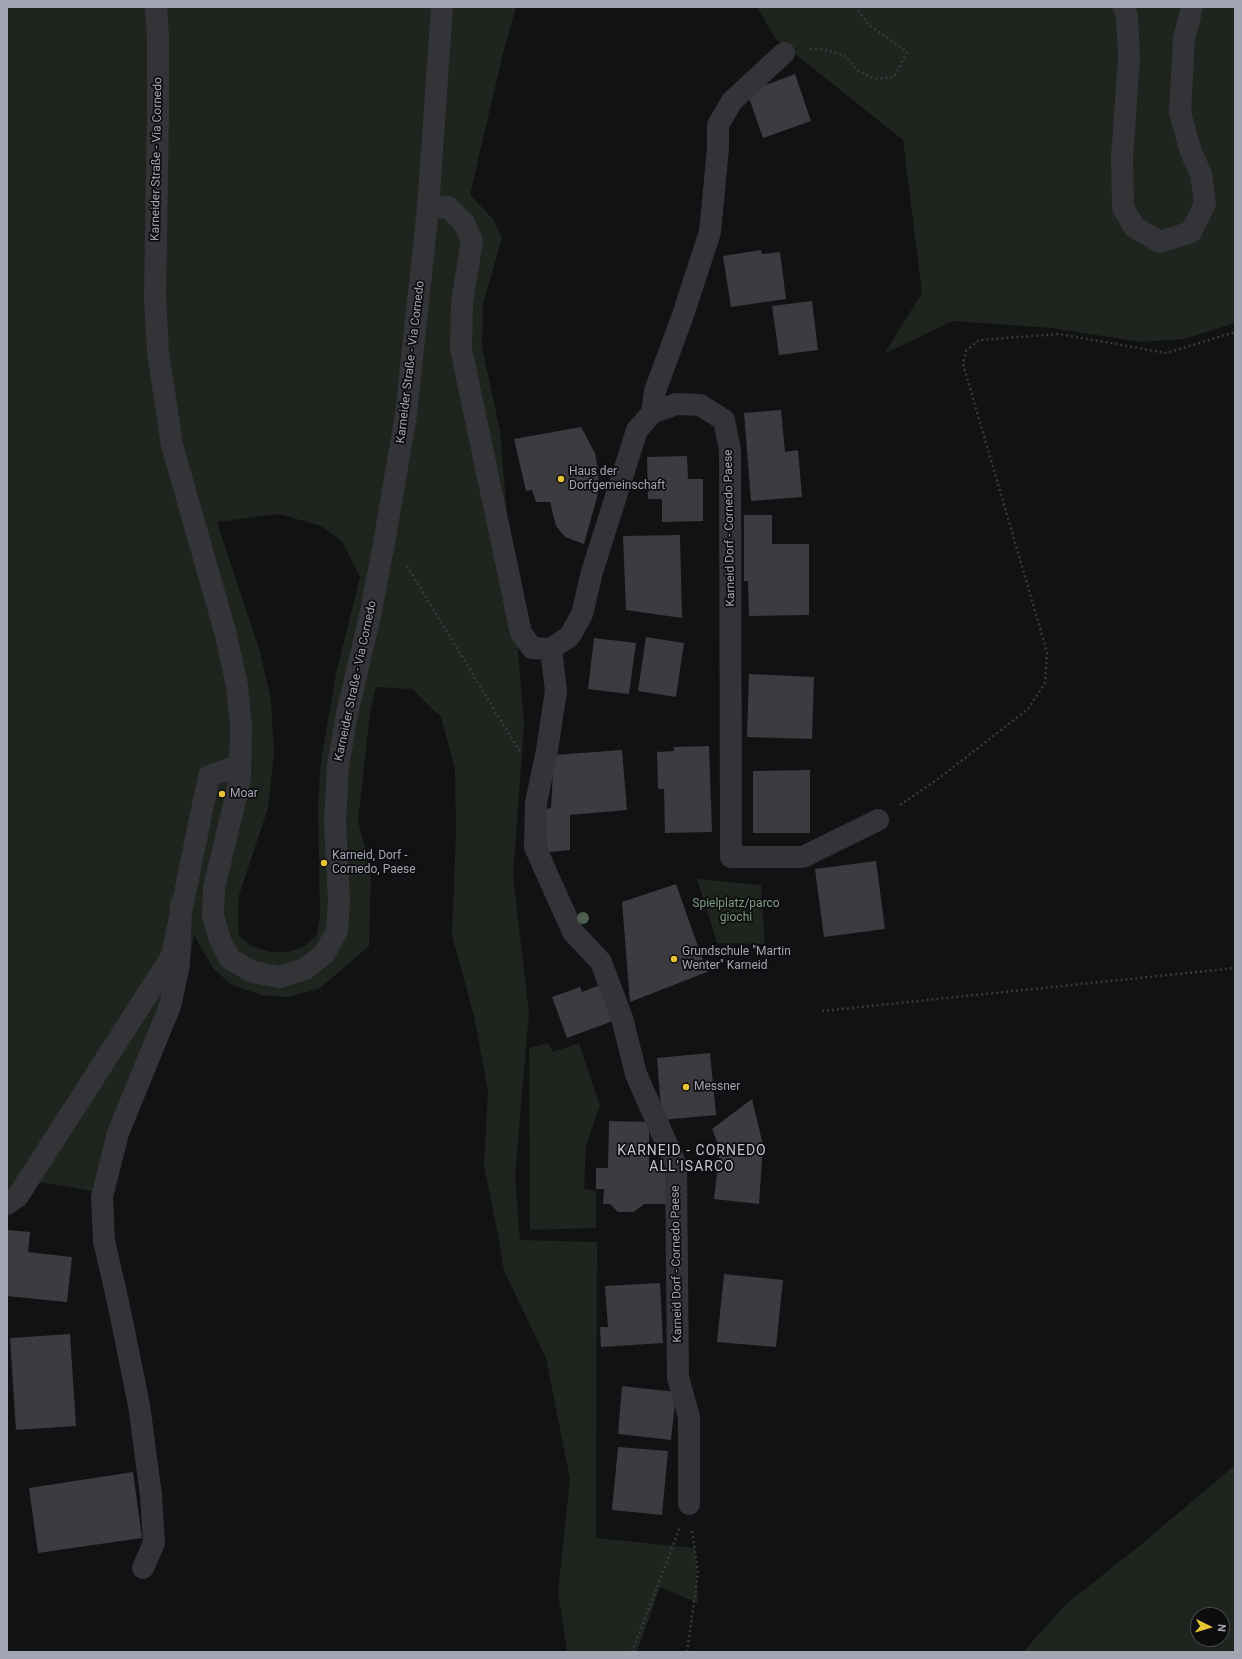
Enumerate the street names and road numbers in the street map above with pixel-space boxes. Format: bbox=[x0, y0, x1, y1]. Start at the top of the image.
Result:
street label: Karneider Straße - Via Cornedo bbox=[148, 77, 166, 241]
street label: Karneider Straße - Via Cornedo bbox=[394, 280, 428, 444]
street label: Karneid Dorf - Cornedo Paese bbox=[721, 449, 739, 607]
street label: Karneider Straße - Via Cornedo bbox=[332, 599, 380, 763]
street label: Karneid Dorf - Cornedo Paese bbox=[668, 1185, 686, 1343]

